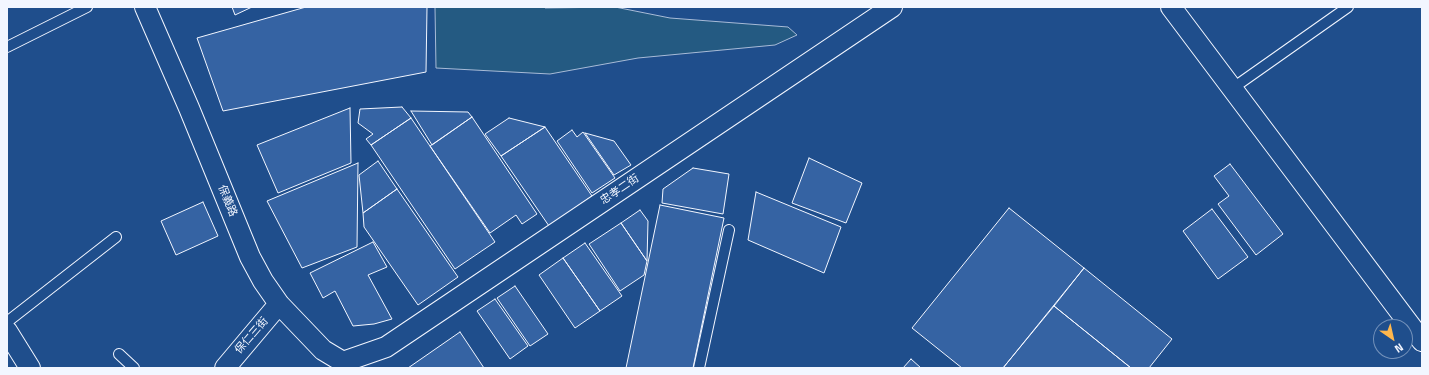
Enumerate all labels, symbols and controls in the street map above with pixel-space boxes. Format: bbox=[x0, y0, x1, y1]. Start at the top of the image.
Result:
street label: 忠孝二街 bbox=[598, 172, 642, 208]
street label: 保義路 bbox=[215, 183, 239, 219]
street label: 保仁三街 bbox=[233, 315, 271, 357]
north arrow bbox=[1373, 319, 1413, 359]
text: N bbox=[1392, 339, 1407, 357]

